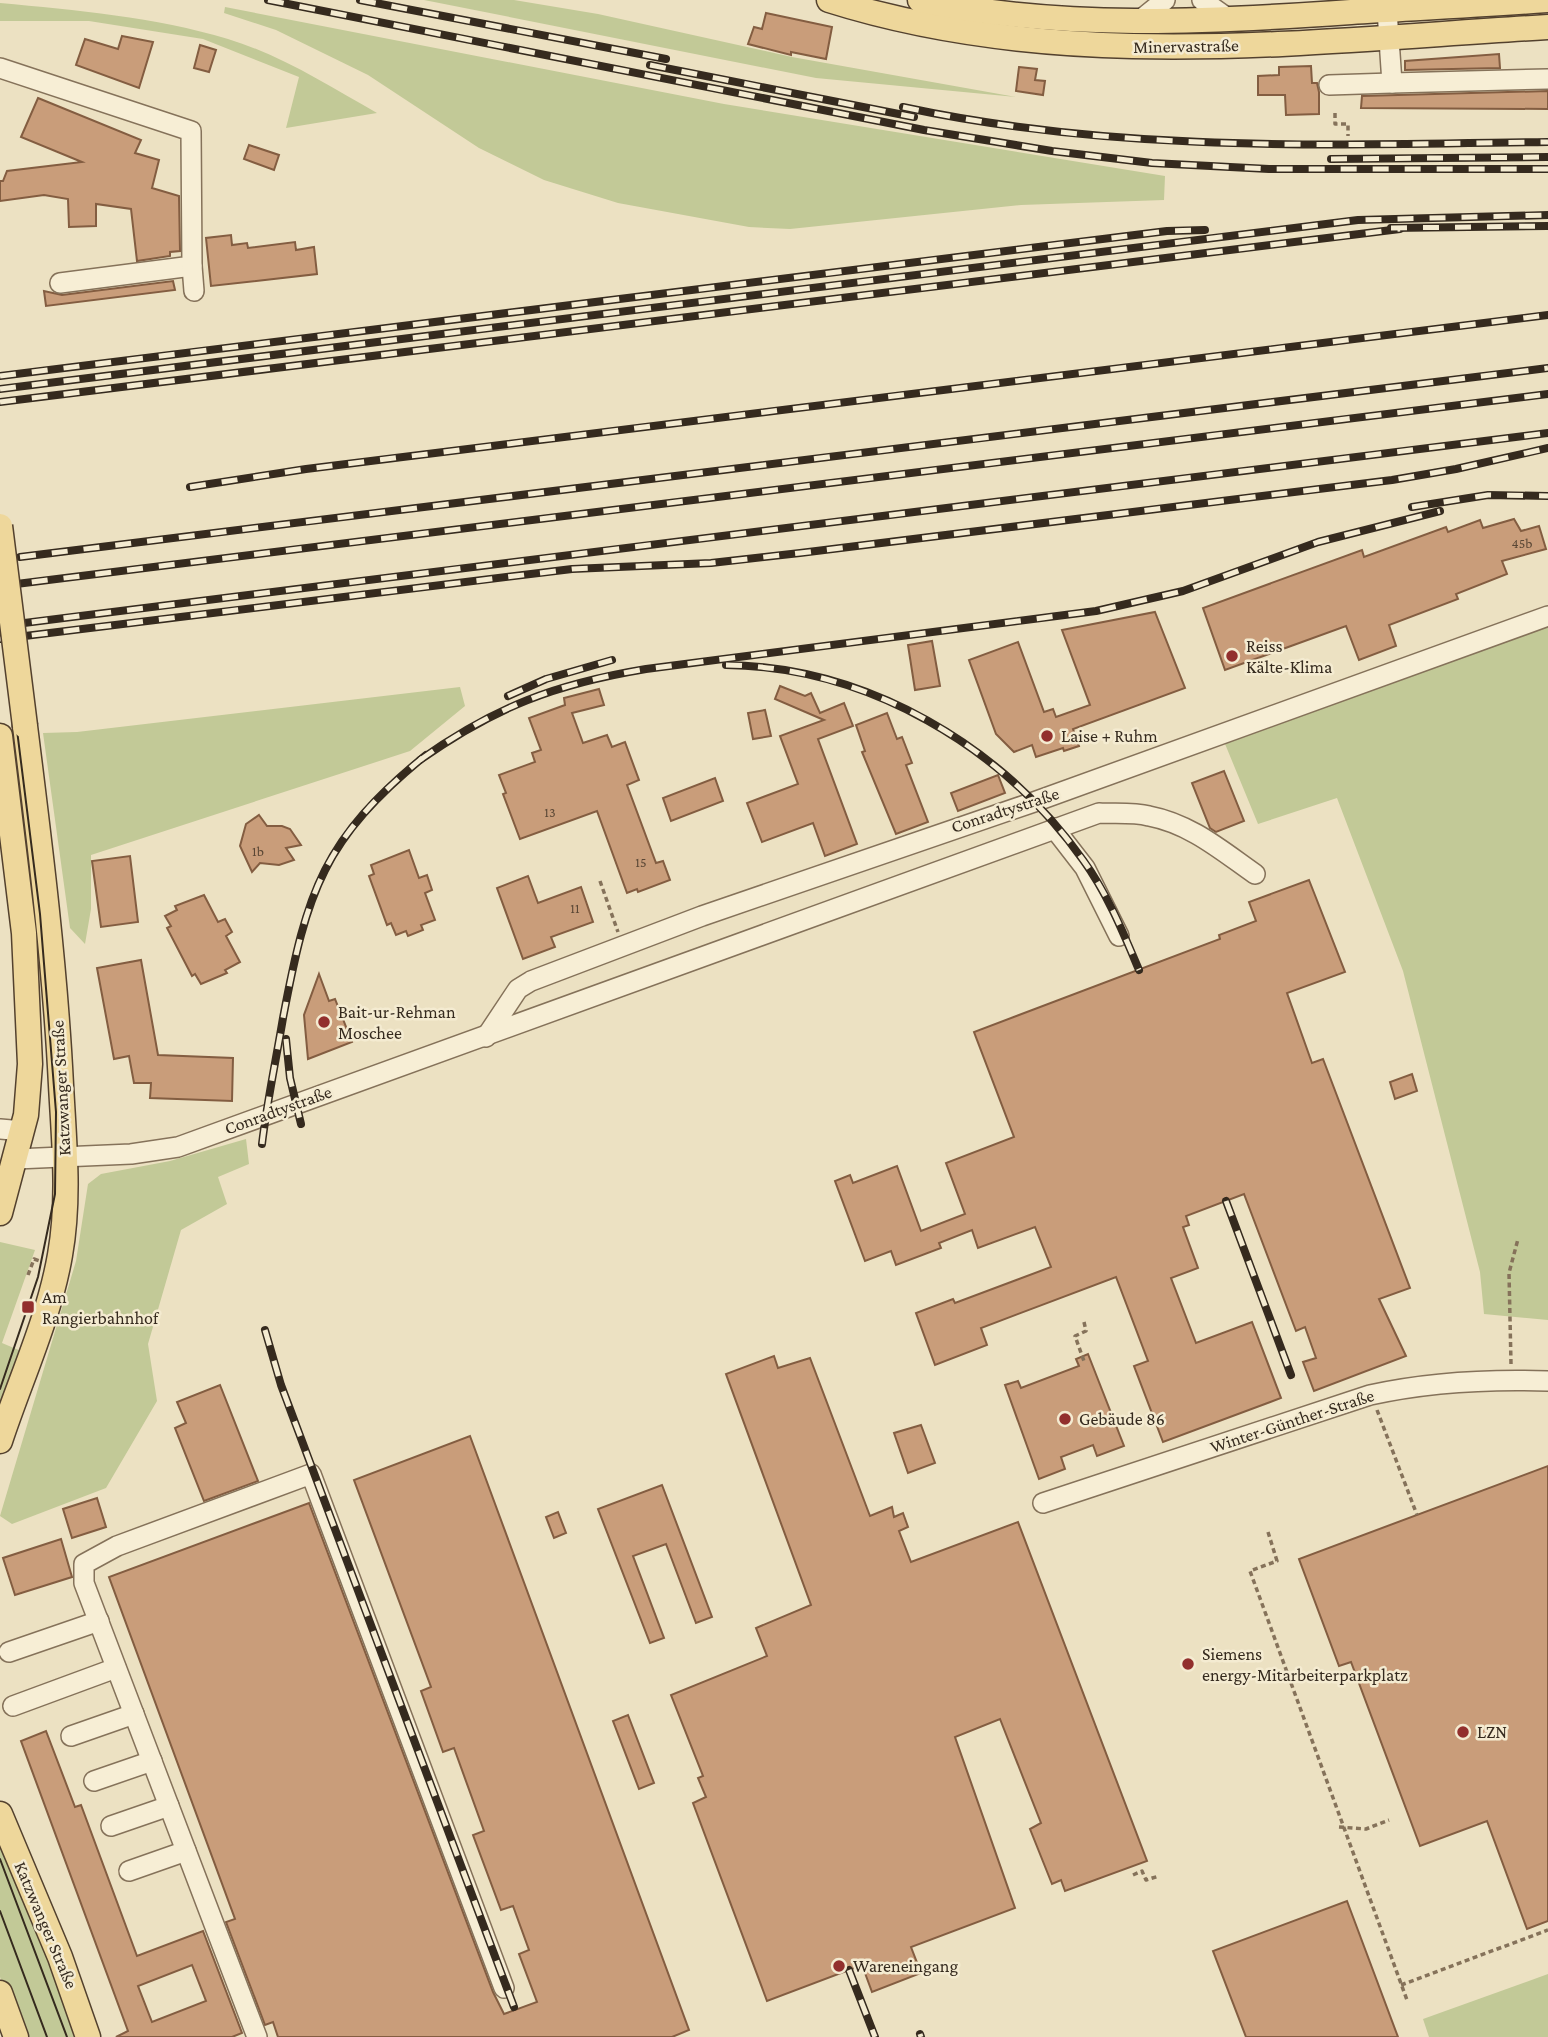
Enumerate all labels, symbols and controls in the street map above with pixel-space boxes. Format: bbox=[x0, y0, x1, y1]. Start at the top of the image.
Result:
street label: Minervastraße bbox=[1133, 35, 1239, 57]
house number: 45b bbox=[1512, 535, 1532, 551]
place label: Reiss Kälte-Klima bbox=[1246, 636, 1332, 677]
marker: Reiss Kälte-Klima bbox=[1224, 648, 1240, 664]
place label: Laise + Ruhm bbox=[1061, 726, 1158, 746]
marker: Laise + Ruhm bbox=[1039, 728, 1055, 744]
street label: Conradtystraße bbox=[948, 783, 1062, 837]
house number: 13 bbox=[544, 804, 556, 820]
house number: 1b bbox=[252, 843, 264, 859]
house number: 15 bbox=[635, 854, 647, 870]
house number: 11 bbox=[570, 900, 580, 916]
place label: Bait-ur-Rehman Moschee bbox=[338, 1002, 456, 1043]
marker: Bait-ur-Rehman Moschee bbox=[316, 1014, 332, 1030]
street label: Katzwanger Straße bbox=[47, 1019, 75, 1156]
street label: Conradtystraße bbox=[222, 1081, 334, 1139]
place label: Am Rangierbahnhof bbox=[42, 1287, 160, 1328]
marker: Am Rangierbahnhof bbox=[20, 1299, 36, 1315]
street label: Winter-Günther-Straße bbox=[1207, 1385, 1377, 1457]
place label: Gebäude 86 bbox=[1079, 1409, 1165, 1429]
marker: Gebäude 86 bbox=[1057, 1411, 1073, 1427]
place label: Siemens energy-Mitarbeiterparkplatz bbox=[1202, 1644, 1408, 1685]
marker: Siemens energy-Mitarbeiterparkplatz bbox=[1180, 1656, 1196, 1672]
place label: LZN bbox=[1477, 1722, 1507, 1742]
marker: LZN bbox=[1455, 1724, 1471, 1740]
street label: Katzwanger Straße bbox=[10, 1858, 82, 1992]
place label: Wareneingang bbox=[853, 1956, 959, 1976]
marker: Wareneingang bbox=[831, 1958, 847, 1974]

